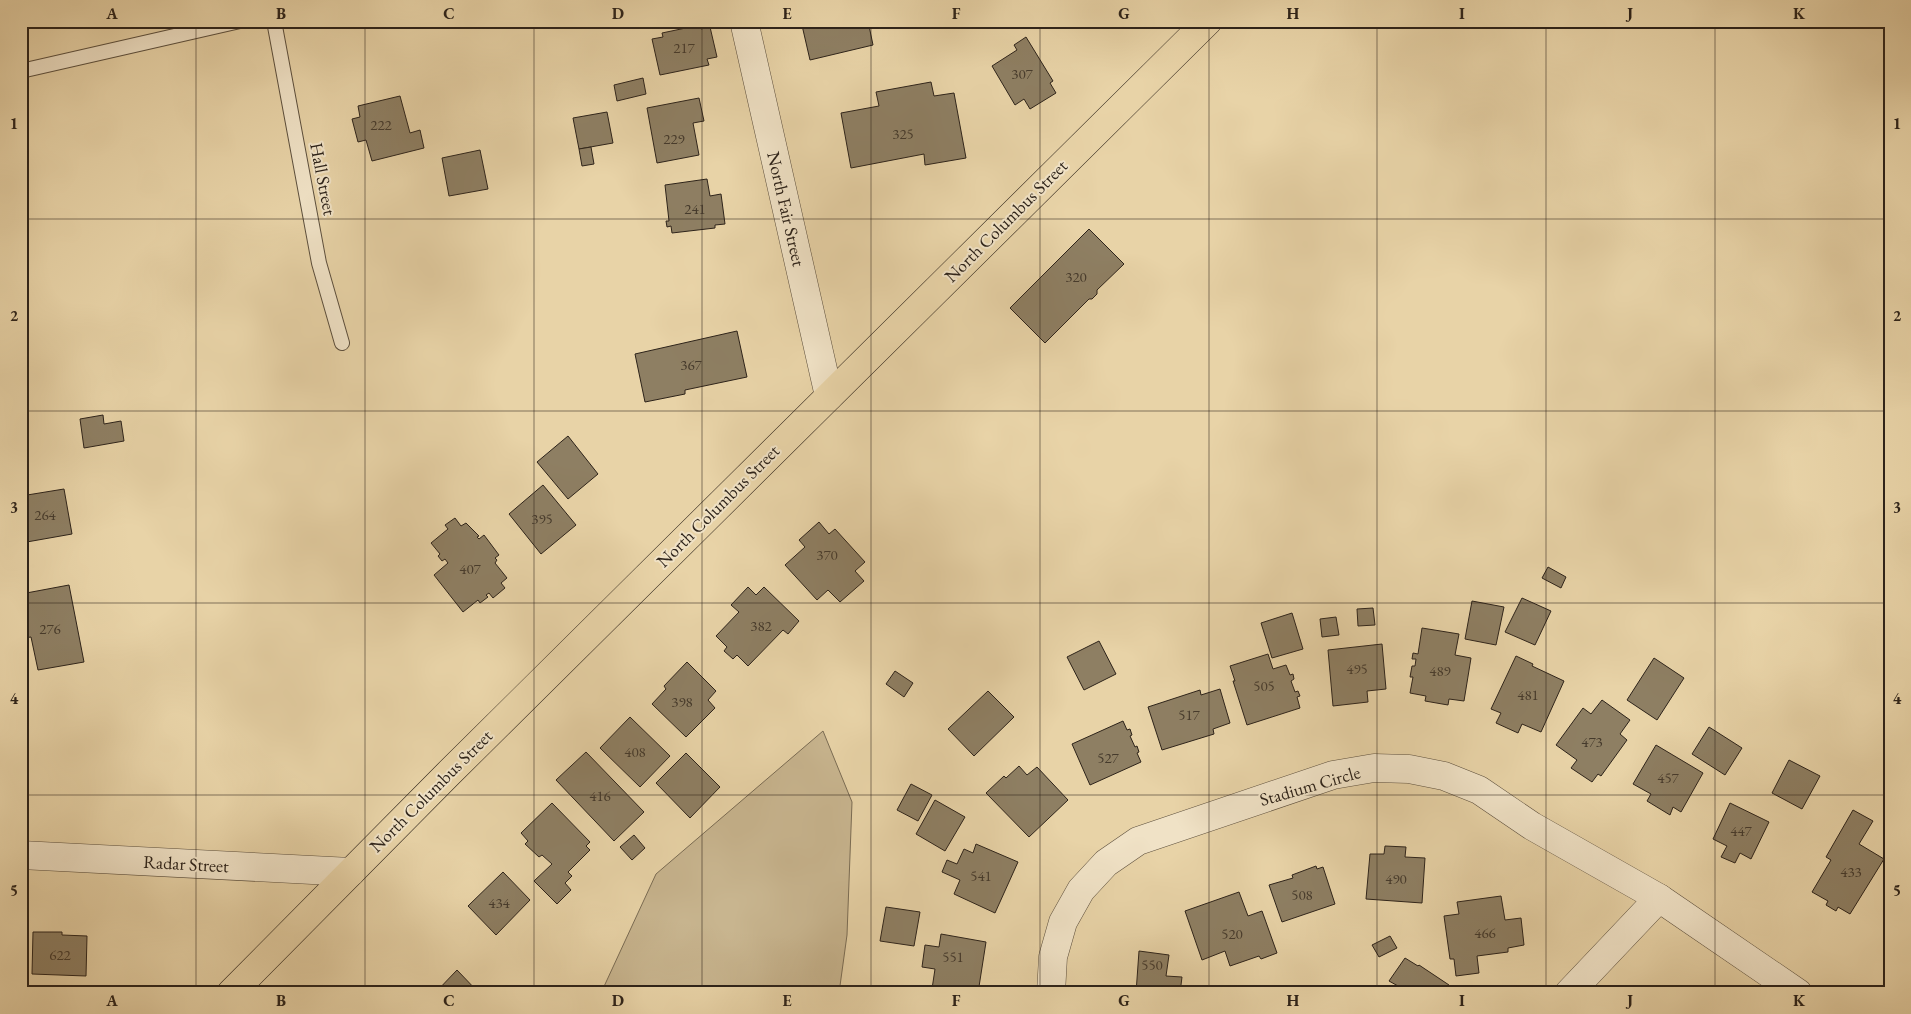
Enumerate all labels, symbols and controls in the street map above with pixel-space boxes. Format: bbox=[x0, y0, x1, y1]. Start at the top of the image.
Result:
text: A bbox=[105, 3, 118, 24]
text: B bbox=[276, 3, 286, 24]
text: C bbox=[443, 3, 455, 24]
text: D bbox=[612, 3, 624, 24]
text: E bbox=[782, 3, 792, 24]
text: F bbox=[952, 3, 961, 24]
text: G bbox=[1118, 3, 1130, 24]
text: H bbox=[1287, 3, 1300, 24]
text: I bbox=[1459, 3, 1465, 24]
text: J bbox=[1625, 3, 1633, 24]
text: K bbox=[1793, 3, 1806, 24]
house number: 217 bbox=[673, 38, 696, 57]
house number: 307 bbox=[1011, 64, 1034, 83]
text: 1 bbox=[10, 113, 18, 134]
text: 1 bbox=[1893, 113, 1901, 134]
house number: 222 bbox=[370, 115, 393, 134]
house number: 325 bbox=[892, 124, 914, 143]
house number: 229 bbox=[663, 129, 685, 148]
street label: Hall Street bbox=[305, 141, 342, 218]
street label: North Fair Street bbox=[762, 149, 811, 269]
street label: North Columbus Street bbox=[939, 154, 1072, 287]
house number: 241 bbox=[684, 199, 706, 218]
house number: 320 bbox=[1065, 267, 1087, 286]
text: 2 bbox=[10, 305, 19, 326]
text: 2 bbox=[1893, 305, 1902, 326]
house number: 367 bbox=[680, 355, 703, 374]
street label: North Columbus Street bbox=[651, 439, 784, 572]
text: 3 bbox=[10, 497, 18, 518]
text: 3 bbox=[1893, 497, 1901, 518]
house number: 264 bbox=[34, 505, 57, 524]
house number: 395 bbox=[531, 509, 553, 528]
house number: 370 bbox=[816, 545, 838, 564]
house number: 407 bbox=[459, 559, 482, 578]
house number: 382 bbox=[750, 616, 773, 635]
house number: 276 bbox=[39, 619, 61, 638]
house number: 495 bbox=[1346, 659, 1368, 678]
house number: 489 bbox=[1429, 661, 1451, 680]
house number: 505 bbox=[1253, 676, 1275, 695]
house number: 481 bbox=[1517, 685, 1539, 704]
text: 4 bbox=[10, 688, 19, 709]
text: 4 bbox=[1893, 688, 1902, 709]
house number: 398 bbox=[671, 692, 693, 711]
house number: 517 bbox=[1178, 705, 1201, 724]
street label: North Columbus Street bbox=[364, 724, 497, 857]
house number: 473 bbox=[1581, 732, 1603, 751]
house number: 408 bbox=[624, 742, 646, 761]
house number: 527 bbox=[1097, 748, 1120, 767]
street label: Stadium Circle bbox=[1257, 760, 1363, 811]
house number: 457 bbox=[1657, 768, 1680, 787]
house number: 416 bbox=[589, 786, 611, 805]
house number: 447 bbox=[1730, 821, 1753, 840]
street label: Radar Street bbox=[143, 850, 230, 877]
house number: 433 bbox=[1840, 862, 1862, 881]
house number: 541 bbox=[970, 866, 992, 885]
house number: 490 bbox=[1385, 869, 1407, 888]
text: 5 bbox=[10, 880, 18, 901]
text: 5 bbox=[1893, 880, 1901, 901]
house number: 508 bbox=[1291, 885, 1313, 904]
house number: 434 bbox=[488, 893, 511, 912]
house number: 466 bbox=[1474, 923, 1496, 942]
house number: 520 bbox=[1221, 924, 1243, 943]
house number: 622 bbox=[49, 945, 72, 964]
house number: 551 bbox=[942, 947, 964, 966]
house number: 550 bbox=[1141, 955, 1163, 974]
text: A bbox=[105, 990, 118, 1011]
text: B bbox=[276, 990, 286, 1011]
text: C bbox=[443, 990, 455, 1011]
text: D bbox=[612, 990, 624, 1011]
text: E bbox=[782, 990, 792, 1011]
text: F bbox=[952, 990, 961, 1011]
text: G bbox=[1118, 990, 1130, 1011]
text: H bbox=[1287, 990, 1300, 1011]
text: I bbox=[1459, 990, 1465, 1011]
text: J bbox=[1625, 990, 1633, 1011]
text: K bbox=[1793, 990, 1806, 1011]

